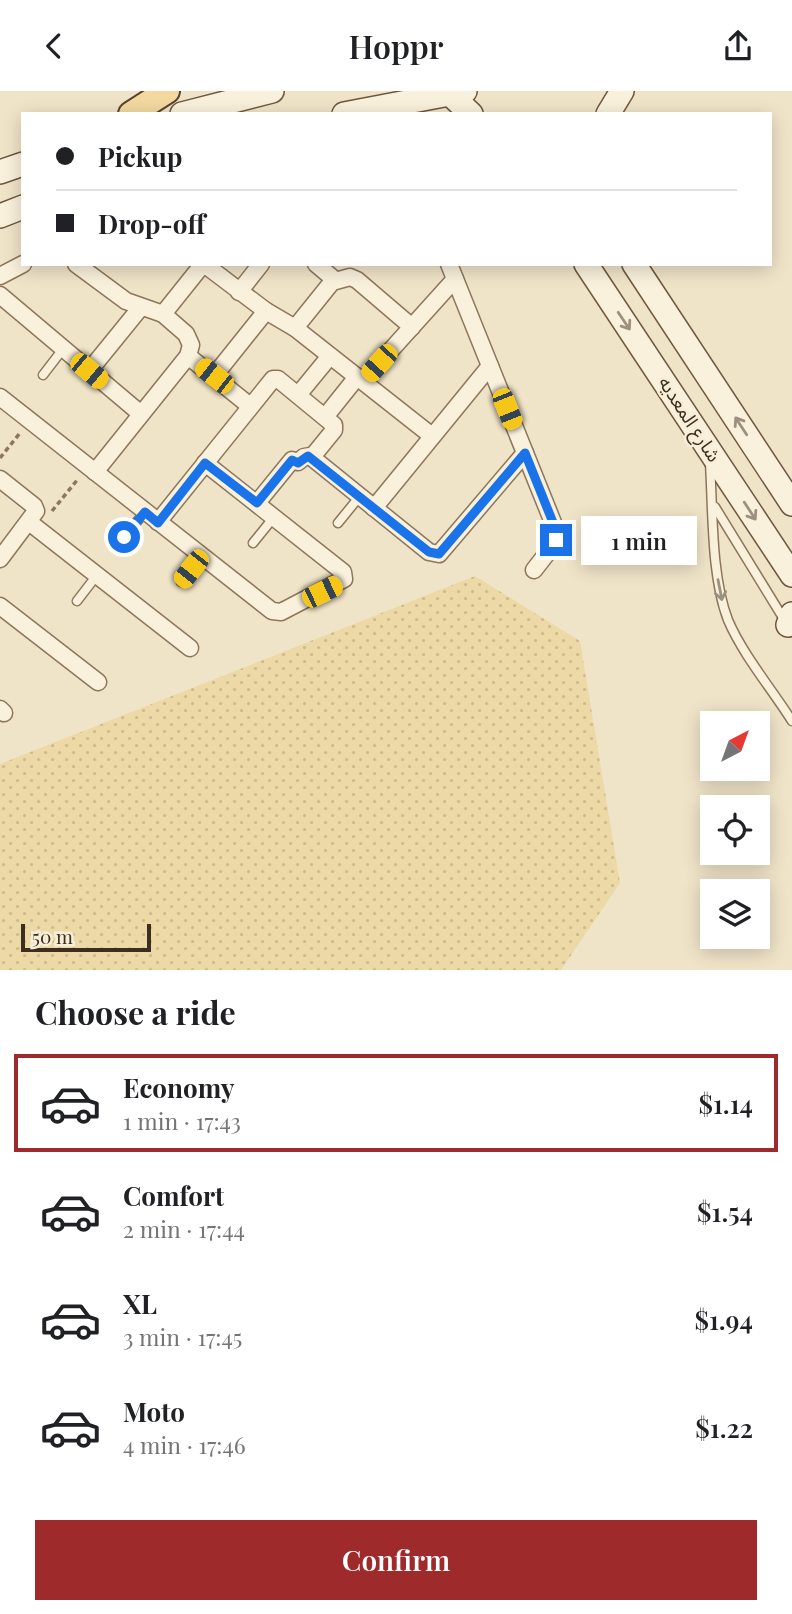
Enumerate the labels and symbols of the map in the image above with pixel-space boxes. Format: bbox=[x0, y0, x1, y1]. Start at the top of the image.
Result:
one-way arrow bbox=[617, 311, 631, 330]
car bbox=[358, 340, 401, 386]
car bbox=[67, 349, 112, 393]
car bbox=[191, 355, 238, 397]
street label: شارع المعديه bbox=[652, 371, 728, 467]
car bbox=[490, 386, 525, 432]
one-way arrow bbox=[734, 417, 749, 436]
one-way arrow bbox=[743, 500, 757, 520]
callout: 1 min bbox=[580, 515, 696, 565]
route start bbox=[108, 521, 140, 553]
route end bbox=[540, 524, 572, 556]
car bbox=[170, 546, 213, 592]
car bbox=[299, 573, 346, 611]
one-way arrow bbox=[714, 578, 727, 601]
north arrow bbox=[700, 711, 770, 781]
scale bar bbox=[21, 921, 150, 953]

